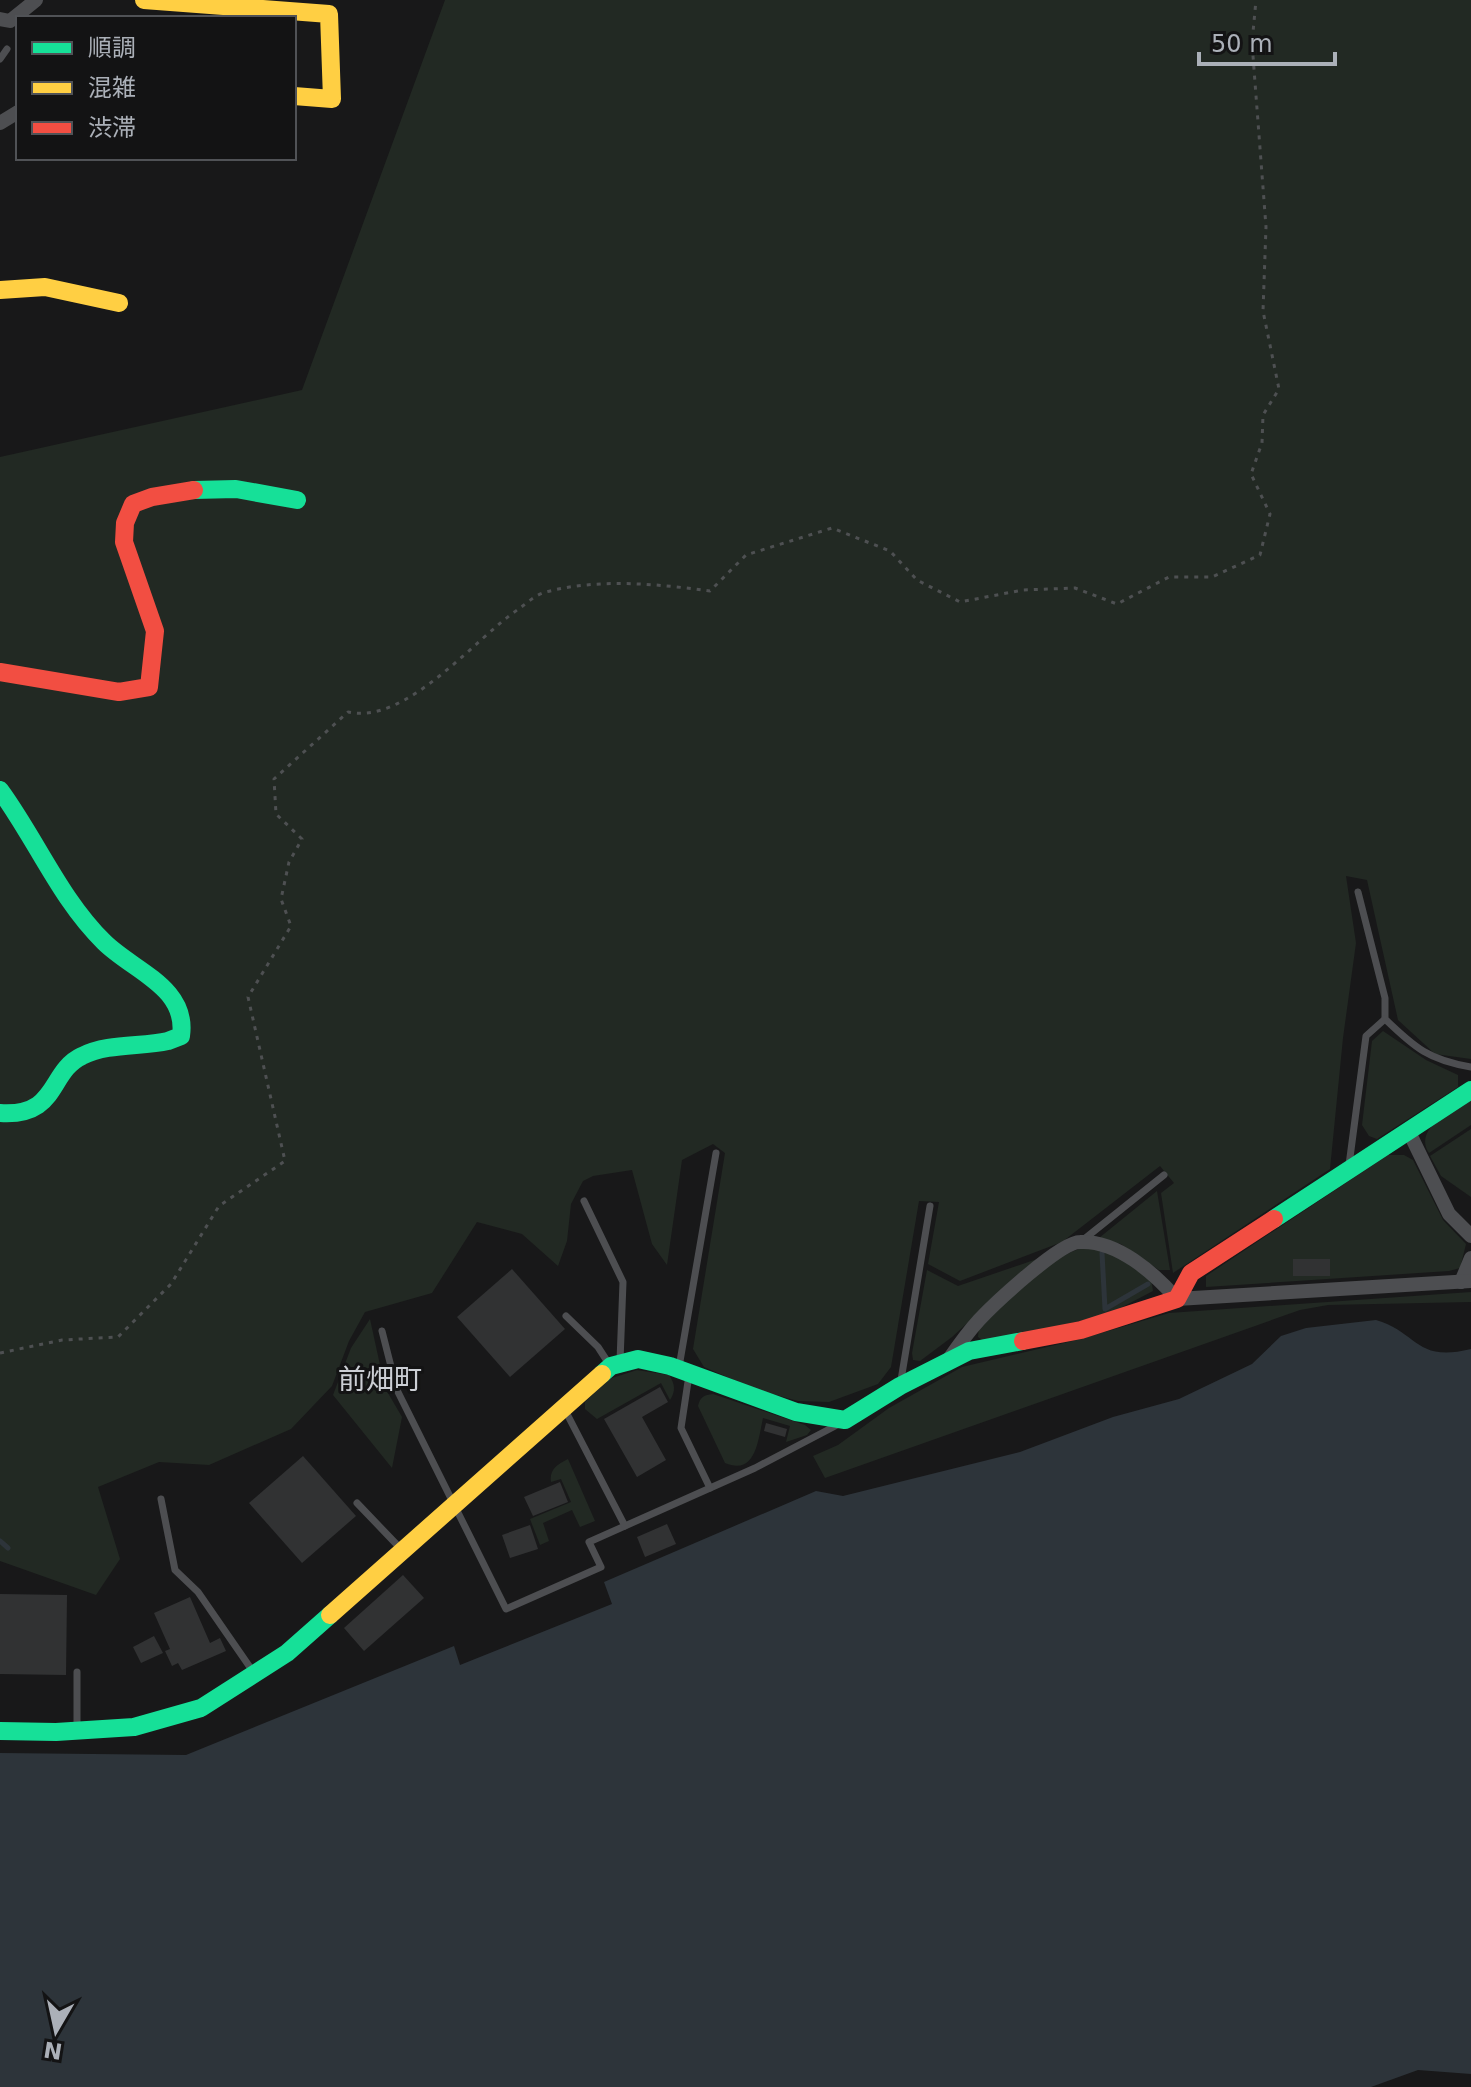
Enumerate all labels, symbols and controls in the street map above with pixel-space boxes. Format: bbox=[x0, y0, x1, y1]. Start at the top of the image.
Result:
legend bbox=[16, 16, 296, 160]
scale bar bbox=[1199, 16, 1335, 66]
text: 50 m bbox=[1211, 30, 1273, 58]
text: 順調 bbox=[88, 34, 136, 62]
text: 混雑 bbox=[88, 74, 136, 102]
text: 渋滞 bbox=[88, 114, 136, 142]
district label: 前畑町 bbox=[338, 1363, 422, 1396]
north arrow bbox=[16, 1991, 96, 2071]
text: N bbox=[42, 2036, 64, 2064]

